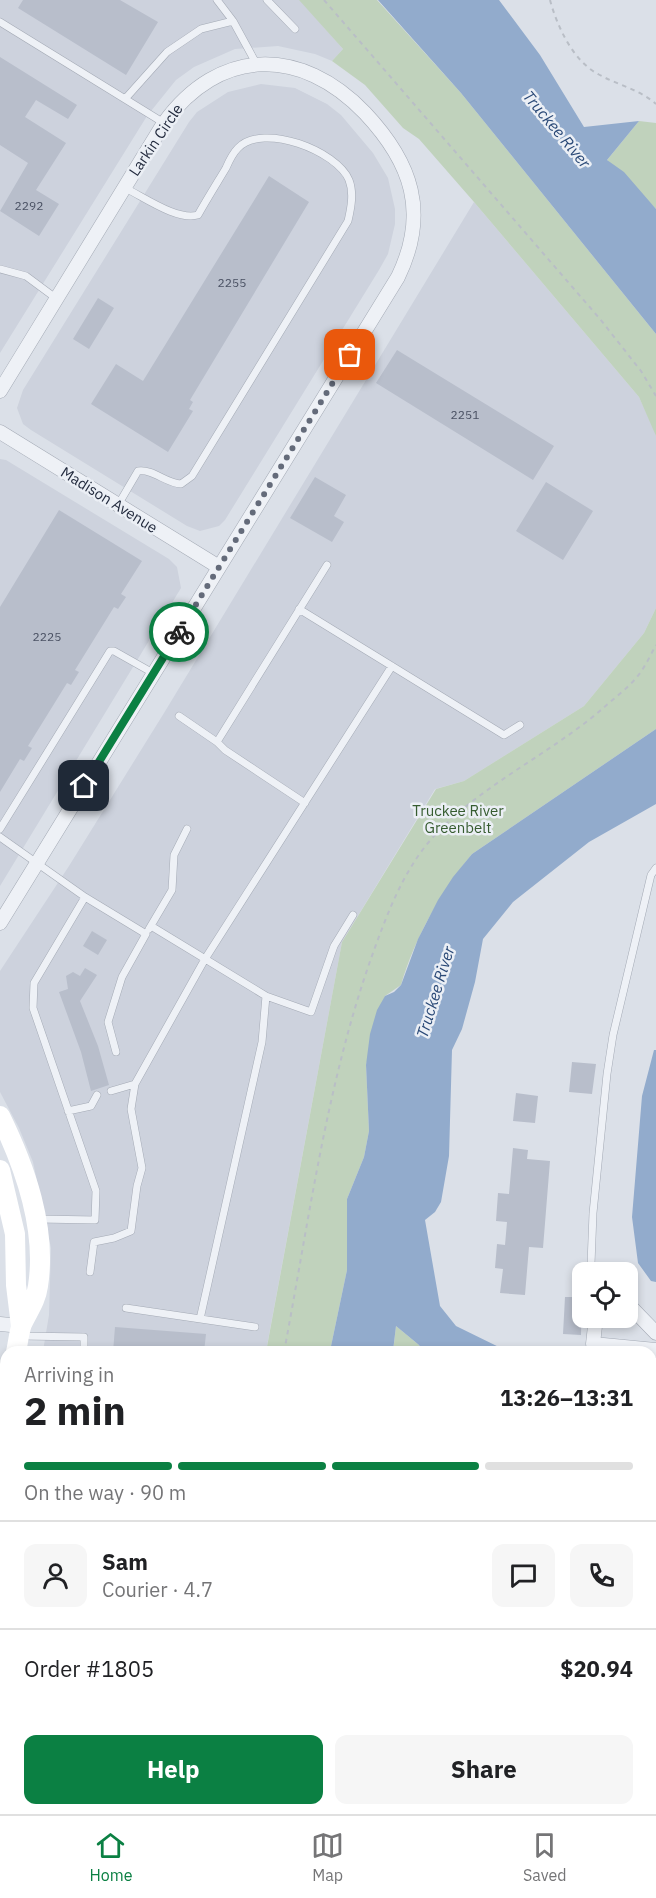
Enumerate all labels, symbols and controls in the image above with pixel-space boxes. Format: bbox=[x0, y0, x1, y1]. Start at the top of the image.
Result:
water label: Truckee River bbox=[519, 86, 596, 173]
street label: Larkin Circle bbox=[124, 100, 187, 179]
house number: 2292 bbox=[15, 198, 43, 213]
house number: 2255 bbox=[218, 275, 246, 290]
pin bbox=[324, 329, 375, 380]
icon: bag bbox=[333, 338, 366, 371]
house number: 2251 bbox=[451, 407, 479, 422]
street label: Madison Avenue bbox=[57, 462, 161, 537]
courier bbox=[149, 602, 209, 662]
icon: bike bbox=[163, 616, 196, 649]
house number: 2225 bbox=[33, 629, 61, 644]
pin bbox=[58, 760, 109, 811]
icon: home bbox=[67, 769, 100, 802]
park label: Truckee River Greenbelt bbox=[412, 801, 504, 837]
water label: Truckee River bbox=[412, 943, 459, 1040]
map controls bbox=[572, 1262, 638, 1328]
button: locate bbox=[572, 1262, 638, 1328]
text: Arriving in bbox=[24, 1361, 114, 1388]
text: 13:26–13:31 bbox=[500, 1383, 633, 1412]
text: 2 min bbox=[24, 1385, 126, 1436]
text: On the way · 90 m bbox=[24, 1479, 186, 1506]
button: person bbox=[24, 1544, 87, 1607]
button: chat bbox=[492, 1544, 555, 1607]
button: phone bbox=[570, 1544, 633, 1607]
text: Sam bbox=[102, 1547, 148, 1576]
text: Courier · 4.7 bbox=[102, 1576, 213, 1603]
text: Order #1805 bbox=[24, 1654, 154, 1683]
text: $20.94 bbox=[560, 1654, 633, 1683]
button: Help bbox=[24, 1735, 323, 1804]
button: Share bbox=[335, 1735, 633, 1804]
tab: Home bbox=[89, 1829, 132, 1885]
tab: Map bbox=[311, 1829, 344, 1885]
tab: Saved bbox=[523, 1829, 567, 1885]

